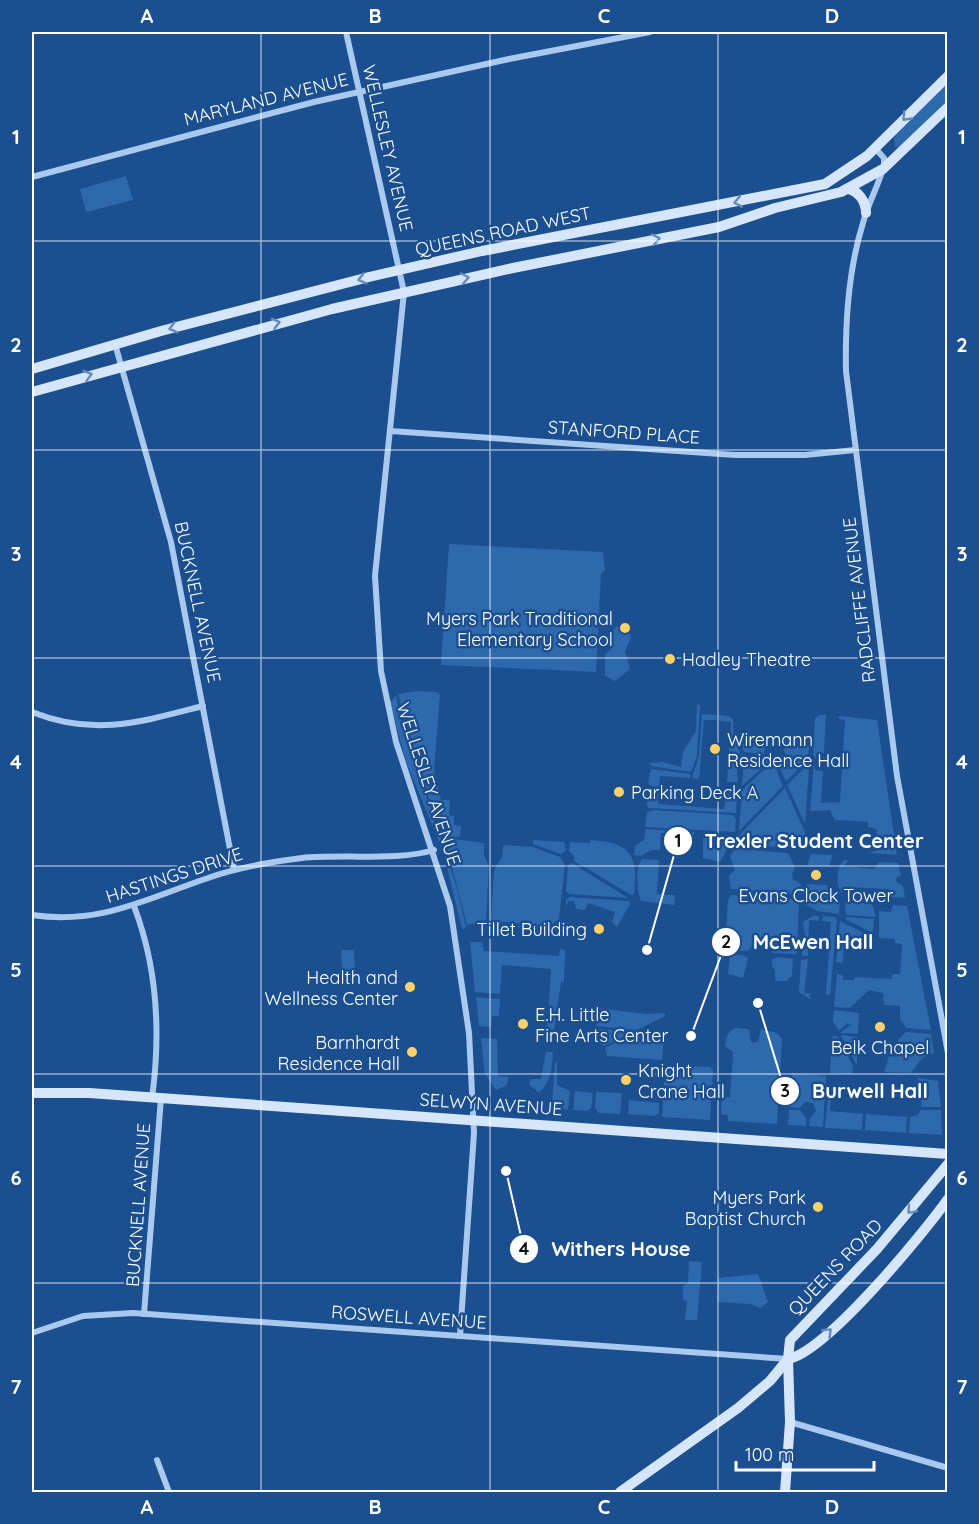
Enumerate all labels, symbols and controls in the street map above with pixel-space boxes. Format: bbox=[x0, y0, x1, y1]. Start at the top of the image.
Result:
text: A bbox=[141, 3, 154, 28]
text: B bbox=[368, 3, 382, 28]
text: C bbox=[598, 3, 611, 28]
text: D bbox=[825, 3, 839, 28]
street label: WELLESLEY AVENUE bbox=[358, 62, 418, 234]
street label: MARYLAND AVENUE bbox=[181, 67, 351, 131]
one-way arrow bbox=[903, 110, 914, 121]
text: 1 bbox=[12, 124, 20, 149]
text: 1 bbox=[958, 124, 966, 149]
one-way arrow bbox=[733, 195, 743, 208]
street label: QUEENS ROAD WEST bbox=[413, 201, 593, 261]
one-way arrow bbox=[651, 233, 661, 246]
one-way arrow bbox=[357, 271, 367, 284]
one-way arrow bbox=[460, 272, 470, 285]
one-way arrow bbox=[270, 318, 280, 331]
one-way arrow bbox=[168, 320, 178, 333]
text: 2 bbox=[10, 332, 22, 357]
text: 2 bbox=[956, 332, 968, 357]
one-way arrow bbox=[82, 370, 92, 382]
street label: STANFORD PLACE bbox=[547, 415, 701, 449]
street label: RADCLIFFE AVENUE bbox=[837, 516, 881, 684]
street label: BUCKNELL AVENUE bbox=[170, 519, 226, 685]
text: 3 bbox=[11, 541, 21, 566]
text: 3 bbox=[957, 541, 967, 566]
place label: Myers Park Traditional Elementary School bbox=[426, 607, 613, 651]
marker: Myers Park Traditional Elementary School bbox=[618, 621, 632, 635]
place label: Hadley Theatre bbox=[682, 648, 811, 671]
marker: Hadley Theatre bbox=[663, 652, 677, 666]
street label: WELLESLEY AVENUE bbox=[392, 699, 466, 869]
place label: Wiremann Residence Hall bbox=[727, 728, 849, 772]
marker: Wiremann Residence Hall bbox=[708, 742, 722, 756]
text: 4 bbox=[10, 749, 22, 774]
text: 4 bbox=[956, 749, 968, 774]
place label: Parking Deck A bbox=[631, 781, 759, 804]
marker: Parking Deck A bbox=[612, 785, 626, 799]
callout: Trexler Student Center bbox=[663, 822, 936, 860]
text: Trexler Student Center bbox=[704, 828, 924, 853]
text: 1 bbox=[674, 829, 682, 852]
street label: HASTINGS DRIVE bbox=[103, 842, 245, 908]
marker: Evans Clock Tower bbox=[809, 868, 823, 882]
place label: Evans Clock Tower bbox=[739, 884, 893, 907]
place label: Tillet Building bbox=[477, 918, 587, 941]
marker: Tillet Building bbox=[592, 922, 606, 936]
callout: McEwen Hall bbox=[711, 923, 885, 961]
text: McEwen Hall bbox=[753, 929, 873, 954]
text: 2 bbox=[721, 930, 731, 953]
text: 5 bbox=[10, 957, 22, 982]
text: 5 bbox=[956, 957, 968, 982]
place label: Health and Wellness Center bbox=[265, 966, 398, 1010]
marker: Health and Wellness Center bbox=[403, 980, 417, 994]
place label: E.H. Little Fine Arts Center bbox=[535, 1003, 668, 1047]
marker: E.H. Little Fine Arts Center bbox=[516, 1017, 530, 1031]
marker: Belk Chapel bbox=[873, 1020, 887, 1034]
place label: Barnhardt Residence Hall bbox=[278, 1031, 400, 1075]
place label: Belk Chapel bbox=[831, 1036, 929, 1059]
marker: Barnhardt Residence Hall bbox=[405, 1045, 419, 1059]
place label: Knight Crane Hall bbox=[638, 1059, 725, 1103]
callout: Burwell Hall bbox=[770, 1072, 940, 1110]
marker: Knight Crane Hall bbox=[619, 1073, 633, 1087]
text: Burwell Hall bbox=[812, 1078, 928, 1103]
text: 3 bbox=[780, 1079, 790, 1102]
street label: SELWYN AVENUE bbox=[419, 1088, 563, 1120]
street label: BUCKNELL AVENUE bbox=[121, 1122, 155, 1288]
text: 6 bbox=[10, 1165, 22, 1190]
text: 6 bbox=[956, 1165, 968, 1190]
place label: Myers Park Baptist Church bbox=[685, 1186, 806, 1230]
marker: Myers Park Baptist Church bbox=[811, 1200, 825, 1214]
one-way arrow bbox=[907, 1203, 918, 1214]
street label: QUEENS ROAD bbox=[783, 1214, 887, 1320]
callout: Withers House bbox=[509, 1230, 702, 1268]
text: Withers House bbox=[551, 1236, 691, 1261]
text: 4 bbox=[519, 1237, 530, 1260]
street label: ROSWELL AVENUE bbox=[330, 1300, 488, 1334]
one-way arrow bbox=[822, 1328, 832, 1339]
text: 7 bbox=[11, 1374, 22, 1399]
text: 7 bbox=[957, 1374, 968, 1399]
scale bar bbox=[736, 1434, 874, 1472]
text: 100 m bbox=[745, 1443, 794, 1466]
text: A bbox=[141, 1494, 154, 1519]
text: B bbox=[368, 1494, 382, 1519]
text: C bbox=[598, 1494, 611, 1519]
text: D bbox=[825, 1494, 839, 1519]

